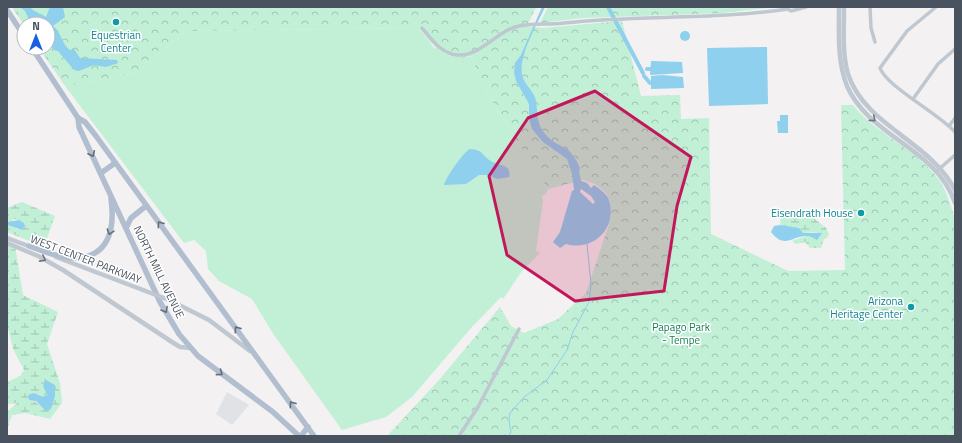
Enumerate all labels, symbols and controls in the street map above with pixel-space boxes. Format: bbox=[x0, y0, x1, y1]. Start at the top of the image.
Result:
north arrow bbox=[16, 16, 56, 56]
marker: Equestrian Center bbox=[111, 17, 121, 27]
text: N bbox=[32, 18, 40, 34]
place label: Equestrian Center bbox=[91, 27, 141, 56]
one-way arrow bbox=[869, 115, 876, 122]
one-way arrow bbox=[87, 149, 95, 157]
place label: Eisendrath House bbox=[771, 205, 853, 221]
marker: Eisendrath House bbox=[856, 208, 866, 218]
one-way arrow bbox=[157, 221, 165, 228]
street label: NORTH MILL AVENUE bbox=[130, 223, 188, 321]
one-way arrow bbox=[107, 228, 115, 235]
street label: WEST CENTER PARKWAY bbox=[28, 230, 144, 288]
one-way arrow bbox=[38, 254, 46, 262]
place label: Arizona Heritage Center bbox=[830, 293, 903, 322]
marker: Arizona Heritage Center bbox=[906, 302, 916, 312]
one-way arrow bbox=[160, 306, 167, 313]
park label: Papago Park - Tempe bbox=[652, 319, 711, 348]
one-way arrow bbox=[235, 326, 242, 333]
one-way arrow bbox=[216, 368, 223, 376]
one-way arrow bbox=[290, 402, 297, 409]

